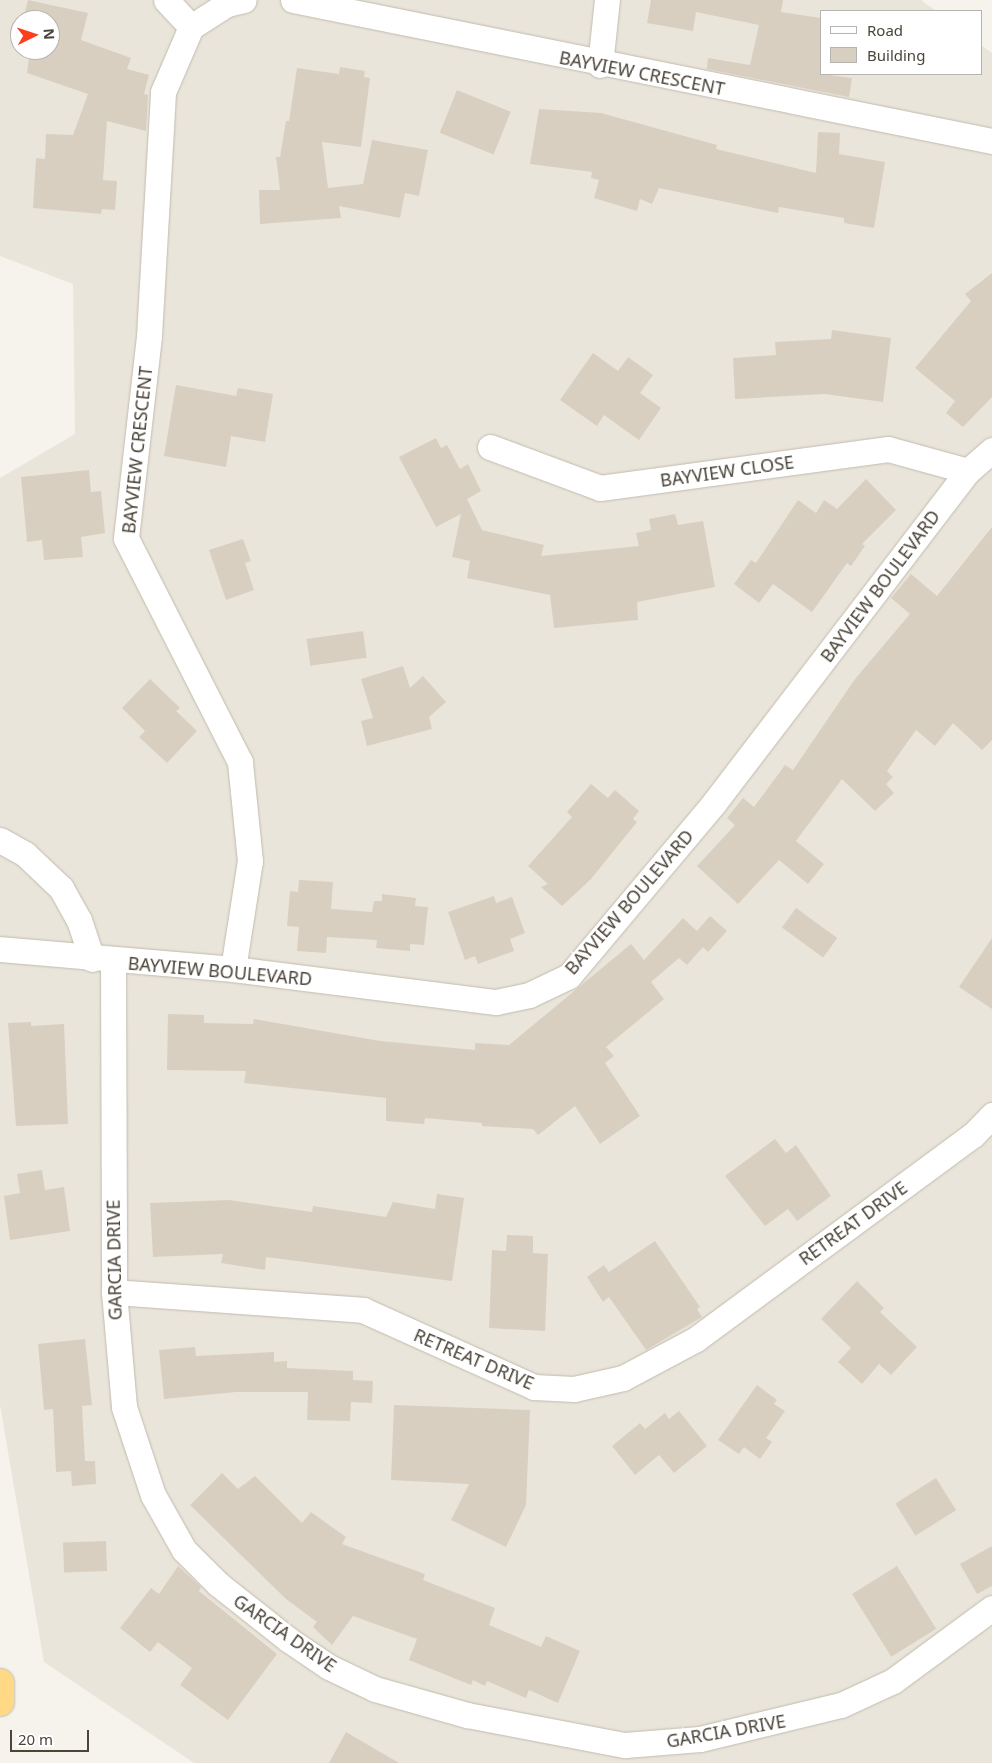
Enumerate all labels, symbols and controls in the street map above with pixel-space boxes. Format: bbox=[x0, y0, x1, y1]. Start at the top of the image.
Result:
north arrow bbox=[10, 10, 60, 60]
legend bbox=[820, 10, 982, 75]
text: Road bbox=[867, 20, 903, 40]
text: N bbox=[40, 28, 59, 40]
text: Building bbox=[867, 45, 925, 65]
street label: BAYVIEW CRESCENT bbox=[557, 46, 727, 100]
street label: BAYVIEW CRESCENT bbox=[117, 365, 157, 535]
street label: BAYVIEW CLOSE bbox=[659, 451, 795, 491]
street label: BAYVIEW BOULEVARD bbox=[816, 506, 944, 666]
street label: BAYVIEW BOULEVARD bbox=[560, 825, 698, 979]
street label: BAYVIEW BOULEVARD bbox=[127, 952, 313, 990]
street label: RETREAT DRIVE bbox=[795, 1176, 911, 1270]
street label: GARCIA DRIVE bbox=[102, 1199, 126, 1321]
street label: RETREAT DRIVE bbox=[411, 1324, 537, 1394]
street label: GARCIA DRIVE bbox=[229, 1590, 341, 1676]
street label: GARCIA DRIVE bbox=[665, 1710, 787, 1752]
scale bar bbox=[12, 1720, 91, 1752]
text: 20 m bbox=[18, 1729, 53, 1749]

